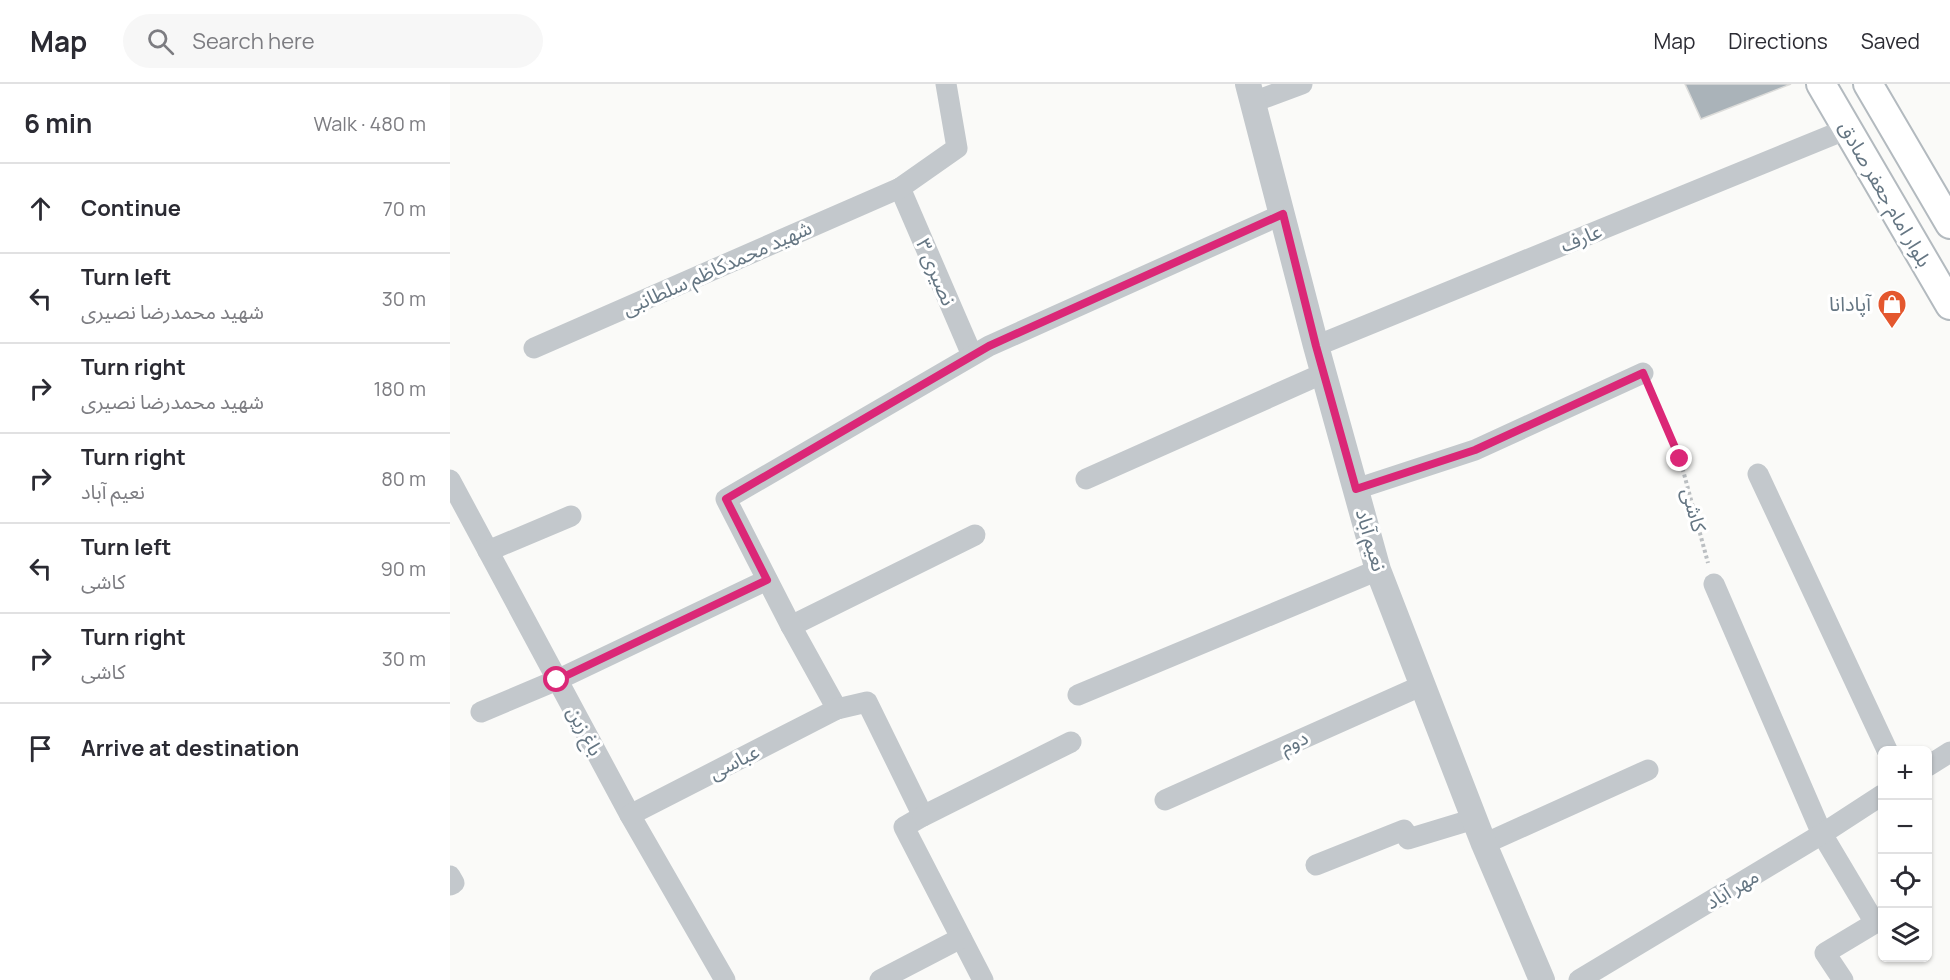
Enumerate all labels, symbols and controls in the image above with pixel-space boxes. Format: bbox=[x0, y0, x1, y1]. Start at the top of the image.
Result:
search box bbox=[123, 14, 543, 68]
text: Map bbox=[30, 22, 87, 60]
icon: search bbox=[144, 25, 177, 58]
text: Search here bbox=[192, 26, 315, 56]
text: Map bbox=[1654, 27, 1695, 55]
text: Directions bbox=[1728, 27, 1828, 55]
text: Saved bbox=[1861, 27, 1920, 55]
text: 6 min bbox=[24, 105, 92, 141]
text: Walk · 480 m bbox=[313, 110, 426, 137]
street label: بلوار امام جعفر صادق bbox=[1831, 116, 1938, 273]
icon: ahead bbox=[24, 192, 57, 225]
text: Continue bbox=[81, 193, 181, 223]
text: 70 m bbox=[383, 195, 426, 222]
street label: شهید محمدکاظم سلطانبی bbox=[618, 214, 817, 323]
street label: عارف bbox=[1556, 217, 1605, 258]
street label: نصیری ۳ bbox=[910, 234, 963, 309]
text: Turn left bbox=[81, 262, 171, 292]
icon: left bbox=[24, 282, 57, 315]
text: 30 m bbox=[382, 285, 426, 312]
shop icon: آپادانا bbox=[1876, 288, 1908, 330]
place label: آپادانا bbox=[1829, 290, 1872, 317]
text: شهید محمدرضا نصیری bbox=[81, 298, 264, 325]
text: Turn right bbox=[81, 352, 186, 382]
icon: right bbox=[24, 372, 57, 405]
text: 180 m bbox=[373, 375, 426, 402]
text: شهید محمدرضا نصیری bbox=[81, 388, 264, 415]
text: Turn right bbox=[81, 442, 186, 472]
route end bbox=[1666, 445, 1692, 471]
icon: right bbox=[24, 462, 57, 495]
text: 80 m bbox=[381, 465, 426, 492]
text: نعیم آباد bbox=[81, 478, 145, 505]
street label: کاشی bbox=[1676, 485, 1713, 536]
street label: نعیم آباد bbox=[1348, 505, 1393, 575]
text: Turn left bbox=[81, 532, 171, 562]
icon: left bbox=[24, 552, 57, 585]
text: 90 m bbox=[380, 555, 426, 582]
text: کاشی bbox=[81, 568, 125, 595]
text: Turn right bbox=[81, 622, 186, 652]
icon: right bbox=[24, 642, 57, 675]
text: 30 m bbox=[382, 645, 426, 672]
text: کاشی bbox=[81, 658, 125, 685]
route start bbox=[543, 666, 569, 692]
street label: باغ زین bbox=[559, 701, 610, 761]
street label: دوم bbox=[1275, 723, 1313, 761]
icon: arrive bbox=[24, 732, 57, 765]
text: Arrive at destination bbox=[81, 733, 299, 763]
street label: عباسی bbox=[704, 737, 764, 786]
map controls bbox=[1878, 746, 1932, 962]
button: + bbox=[1878, 746, 1932, 800]
button: − bbox=[1878, 800, 1932, 854]
button: locate bbox=[1878, 854, 1932, 908]
street label: مهر آباد bbox=[1700, 862, 1764, 915]
button: layers bbox=[1878, 908, 1932, 962]

